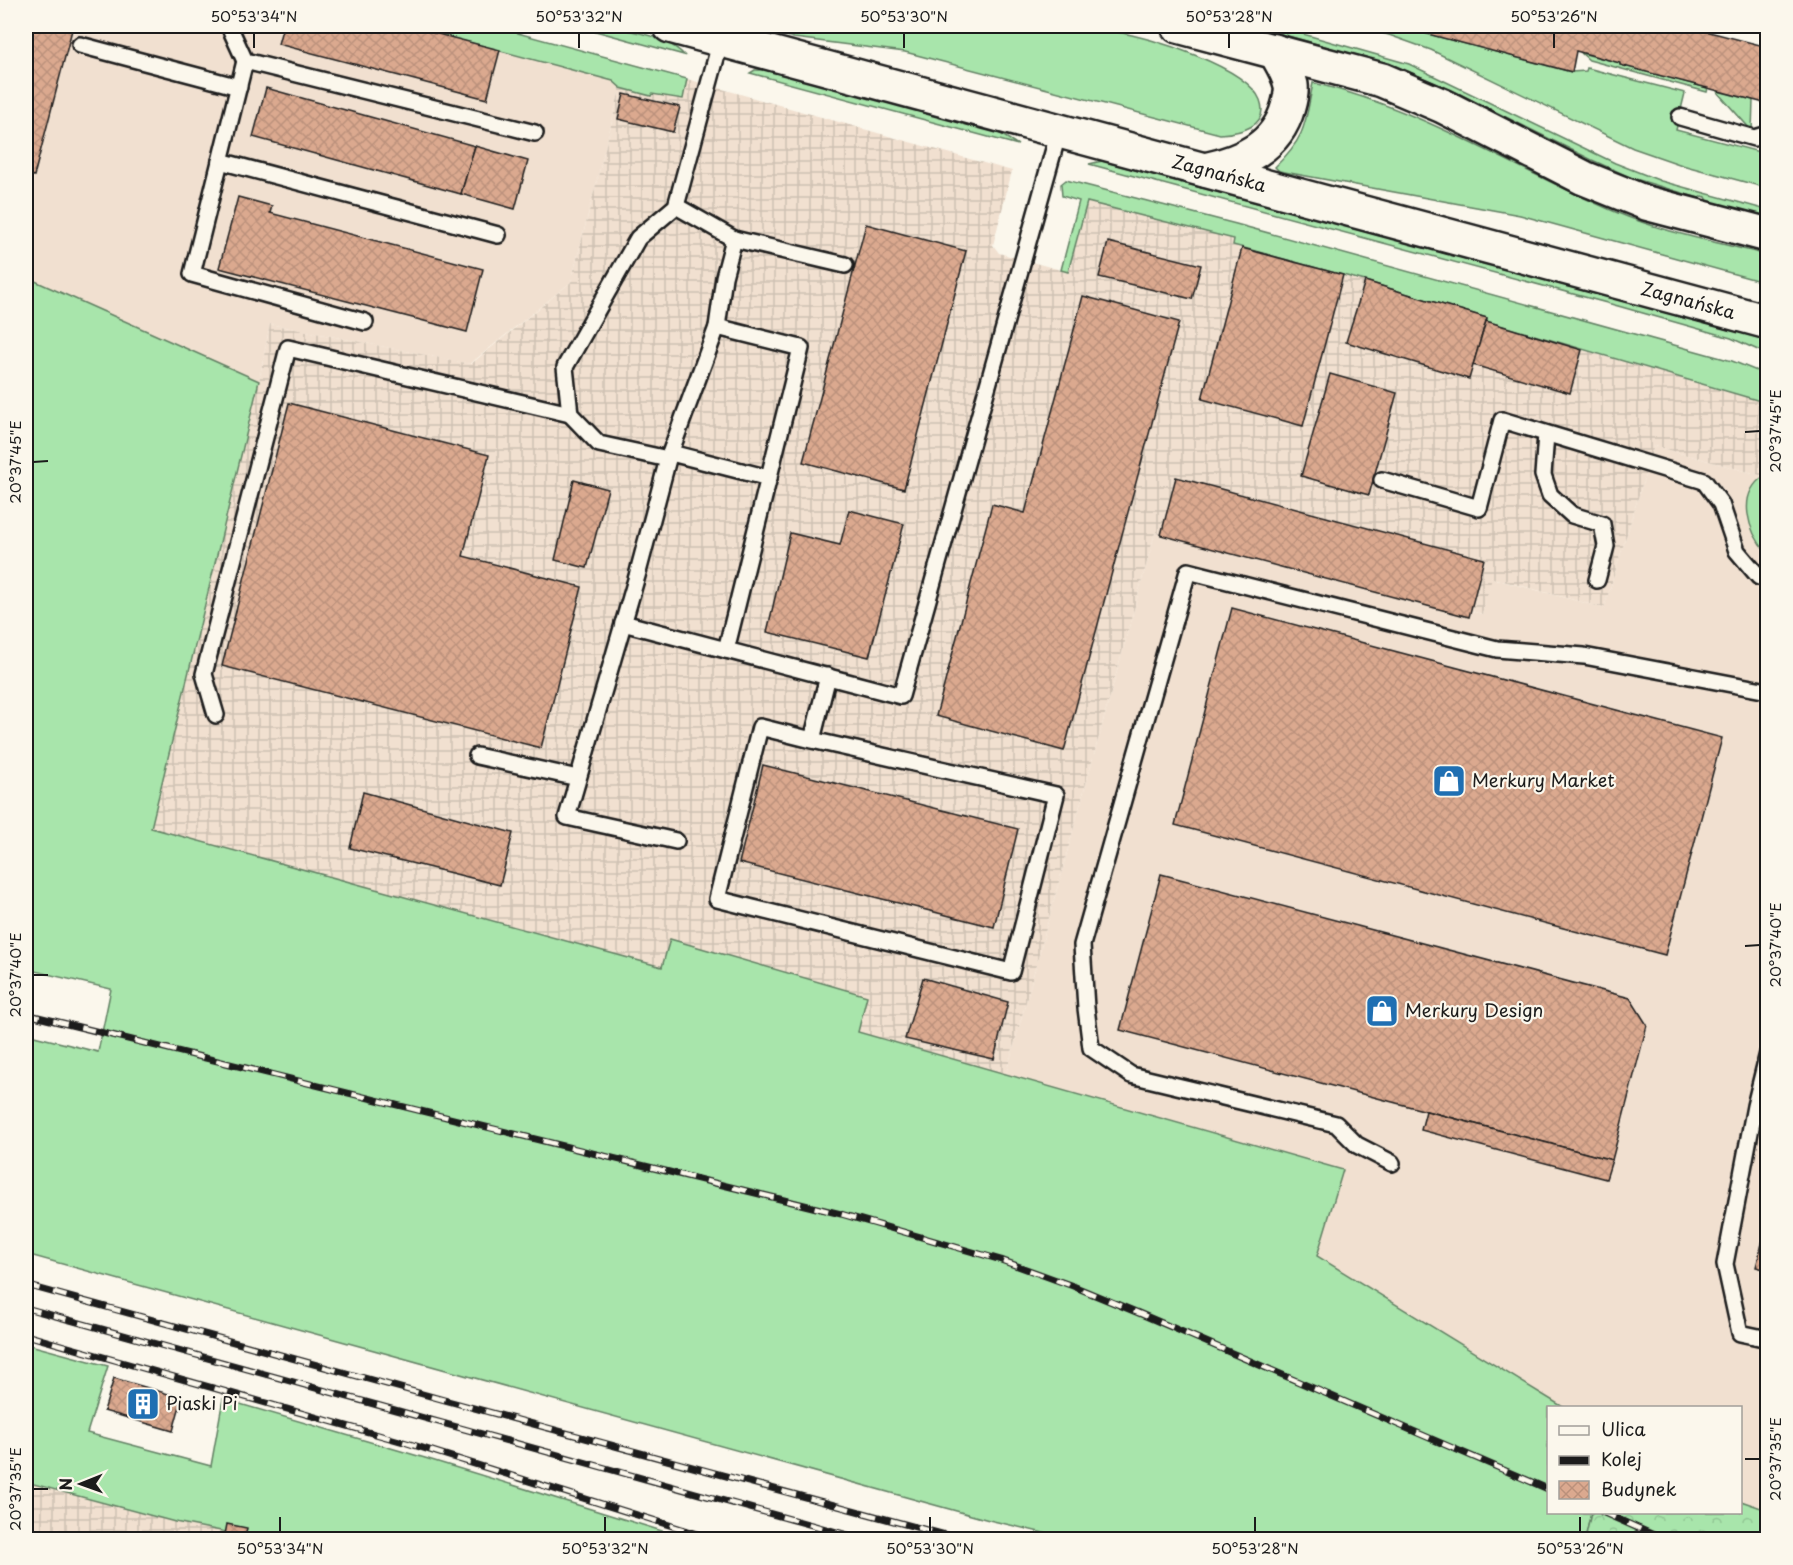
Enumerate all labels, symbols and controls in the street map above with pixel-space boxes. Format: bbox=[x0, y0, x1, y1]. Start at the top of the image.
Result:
text: 50°53'34"N bbox=[211, 4, 297, 27]
text: 50°53'32"N bbox=[535, 4, 623, 27]
text: 50°53'30"N bbox=[860, 4, 948, 27]
text: 50°53'28"N bbox=[1185, 4, 1273, 27]
text: 50°53'26"N bbox=[1510, 4, 1598, 27]
street label: Zagnańska bbox=[1169, 147, 1270, 198]
street label: Zagnańska bbox=[1638, 274, 1739, 325]
text: 20°37'45"E bbox=[1763, 389, 1786, 473]
text: 20°37'45"E bbox=[3, 420, 26, 504]
shop icon: Merkury Market bbox=[1431, 763, 1467, 799]
place label: Merkury Market bbox=[1472, 766, 1615, 793]
text: 20°37'40"E bbox=[1763, 902, 1786, 988]
text: 20°37'40"E bbox=[3, 932, 26, 1018]
shop icon: Merkury Design bbox=[1364, 993, 1400, 1029]
place label: Merkury Design bbox=[1405, 996, 1543, 1023]
building icon: Piaski Pi bbox=[125, 1386, 161, 1422]
place label: Piaski Pi bbox=[166, 1389, 238, 1416]
legend bbox=[1547, 1406, 1742, 1514]
text: Ulica bbox=[1601, 1415, 1646, 1442]
text: 20°37'35"E bbox=[1763, 1417, 1786, 1501]
text: Kolej bbox=[1601, 1445, 1642, 1472]
text: 20°37'35"E bbox=[3, 1447, 26, 1531]
north arrow bbox=[51, 1454, 111, 1514]
text: Budynek bbox=[1601, 1475, 1677, 1502]
text: N bbox=[53, 1478, 77, 1491]
text: 50°53'34"N bbox=[237, 1536, 323, 1559]
text: 50°53'32"N bbox=[561, 1536, 649, 1559]
text: 50°53'30"N bbox=[886, 1536, 974, 1559]
text: 50°53'28"N bbox=[1211, 1536, 1299, 1559]
text: 50°53'26"N bbox=[1536, 1536, 1624, 1559]

